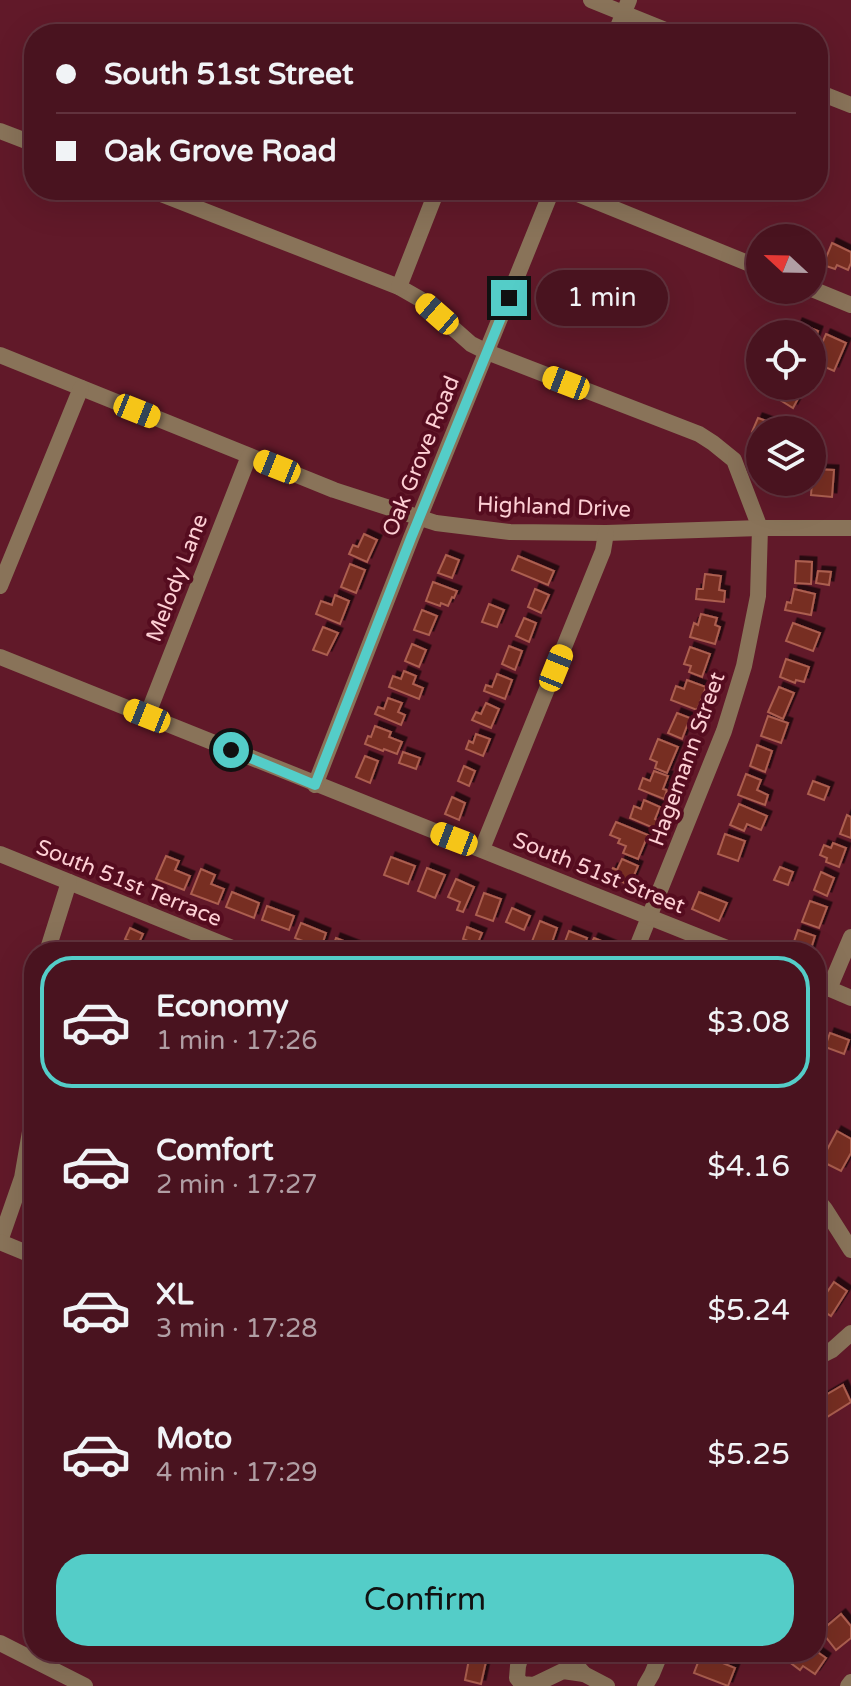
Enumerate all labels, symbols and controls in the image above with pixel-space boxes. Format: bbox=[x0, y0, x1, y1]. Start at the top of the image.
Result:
text: South 51st Street bbox=[104, 56, 353, 93]
text: Oak Grove Road bbox=[104, 133, 337, 170]
north arrow bbox=[746, 224, 826, 304]
map controls bbox=[746, 224, 826, 496]
callout: 1 min bbox=[537, 270, 669, 326]
route end bbox=[491, 280, 527, 316]
text: 1 min bbox=[567, 282, 637, 313]
car bbox=[411, 289, 463, 339]
button: locate bbox=[746, 320, 826, 400]
car bbox=[539, 363, 593, 403]
street label: Oak Grove Road bbox=[377, 372, 465, 540]
car bbox=[110, 391, 164, 431]
button: layers bbox=[746, 416, 826, 496]
car bbox=[250, 447, 304, 487]
street label: Highland Drive bbox=[476, 491, 632, 523]
street label: Melody Lane bbox=[141, 511, 213, 645]
car bbox=[536, 641, 576, 695]
street label: Hagemann Street bbox=[643, 668, 731, 850]
car bbox=[120, 696, 174, 736]
route start bbox=[213, 732, 249, 768]
car bbox=[427, 819, 481, 859]
street label: South 51st Street bbox=[509, 827, 689, 919]
street label: South 51st Terrace bbox=[32, 834, 226, 932]
icon: car bbox=[60, 986, 132, 1058]
text: Economy bbox=[156, 988, 289, 1025]
text: $3.08 bbox=[707, 1004, 790, 1041]
text: 1 min · 17:26 bbox=[156, 1025, 318, 1056]
icon: car bbox=[60, 1130, 132, 1202]
text: Comfort bbox=[156, 1132, 274, 1169]
text: $4.16 bbox=[707, 1148, 790, 1185]
text: 2 min · 17:27 bbox=[156, 1169, 318, 1200]
icon: car bbox=[60, 1274, 132, 1346]
text: XL bbox=[156, 1276, 193, 1313]
text: $5.24 bbox=[708, 1292, 790, 1329]
text: 3 min · 17:28 bbox=[156, 1313, 318, 1344]
icon: car bbox=[60, 1418, 132, 1490]
text: Moto bbox=[156, 1420, 232, 1457]
text: $5.25 bbox=[708, 1436, 790, 1473]
text: 4 min · 17:29 bbox=[156, 1457, 318, 1488]
button: Confirm bbox=[56, 1554, 794, 1646]

